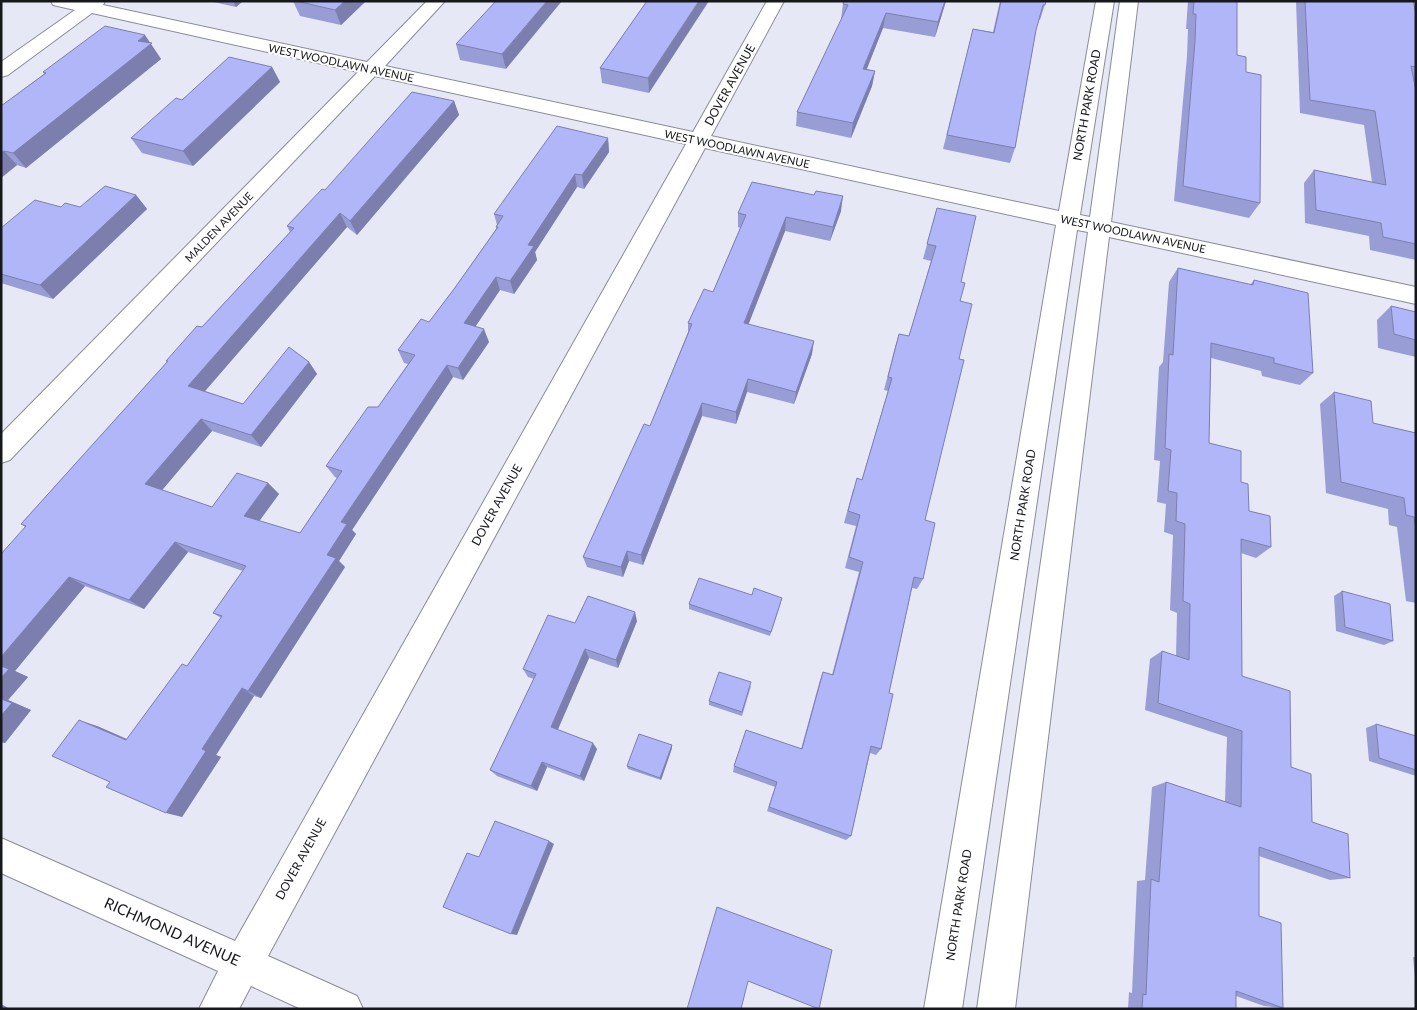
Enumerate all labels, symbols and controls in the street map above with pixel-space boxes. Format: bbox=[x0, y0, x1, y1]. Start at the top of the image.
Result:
street label: WEST WOODLAWN AVENUE bbox=[267, 41, 415, 84]
street label: DOVER AVENUE bbox=[701, 41, 758, 128]
street label: NORTH PARK ROAD bbox=[1069, 48, 1104, 162]
street label: WEST WOODLAWN AVENUE bbox=[663, 127, 811, 170]
street label: MALDEN AVENUE bbox=[182, 189, 255, 264]
street label: WEST WOODLAWN AVENUE bbox=[1059, 212, 1207, 255]
street label: NORTH PARK ROAD bbox=[1006, 448, 1039, 562]
street label: DOVER AVENUE bbox=[468, 461, 525, 548]
street label: DOVER AVENUE bbox=[272, 815, 329, 902]
street label: NORTH PARK ROAD bbox=[942, 848, 975, 962]
street label: RICHMOND AVENUE bbox=[102, 893, 243, 969]

